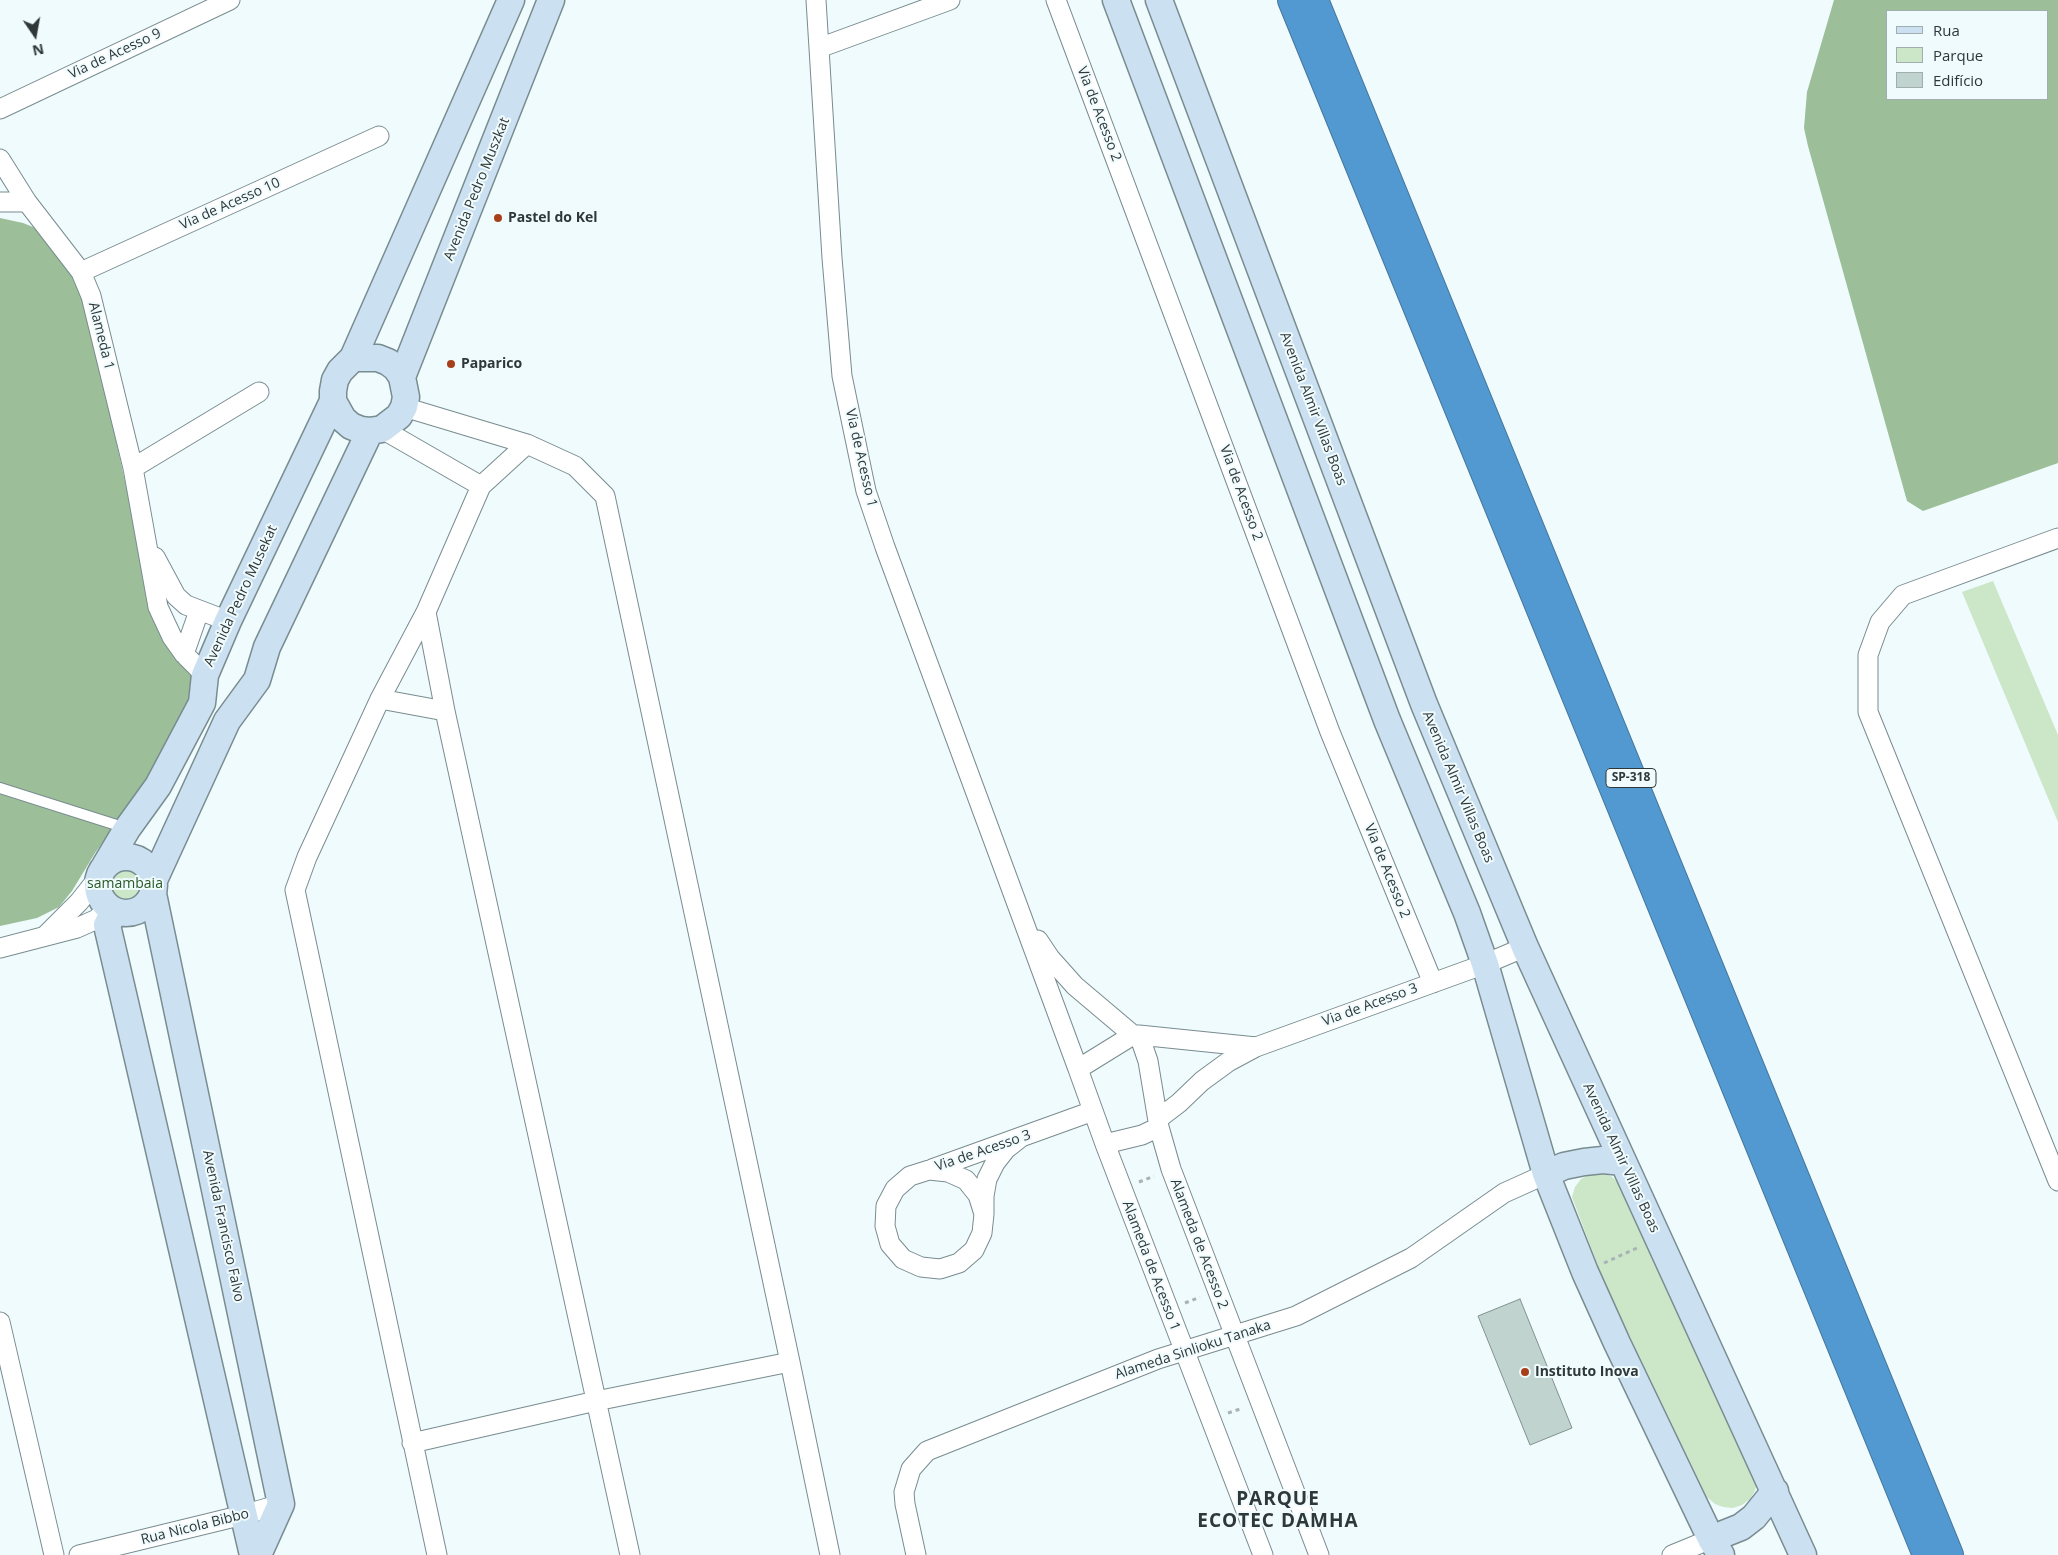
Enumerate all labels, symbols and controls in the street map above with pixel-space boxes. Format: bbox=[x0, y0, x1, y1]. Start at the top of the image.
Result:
north arrow bbox=[10, 10, 60, 60]
legend bbox=[1886, 10, 2048, 100]
text: Rua bbox=[1933, 20, 1960, 40]
street label: Via de Acesso 9 bbox=[66, 25, 164, 83]
text: N bbox=[31, 40, 46, 61]
text: Parque bbox=[1933, 45, 1983, 65]
street label: Via de Acesso 2 bbox=[1073, 64, 1125, 164]
text: Edifício bbox=[1933, 70, 1983, 90]
street label: Avenida Pedro Muszkat bbox=[441, 115, 513, 263]
street label: Via de Acesso 10 bbox=[177, 174, 283, 234]
place label: Pastel do Kel bbox=[508, 210, 597, 226]
marker: Pastel do Kel bbox=[492, 212, 504, 224]
street label: Alameda 1 bbox=[85, 301, 117, 371]
street label: Avenida Almir Villas Boas bbox=[1276, 330, 1350, 488]
place label: Paparico bbox=[461, 356, 522, 372]
marker: Paparico bbox=[445, 358, 457, 370]
street label: Via de Acesso 1 bbox=[842, 407, 880, 509]
street label: Via de Acesso 2 bbox=[1216, 443, 1266, 543]
street label: Avenida Pedro Musekat bbox=[201, 523, 281, 669]
street label: Avenida Almir Villas Boas bbox=[1418, 709, 1498, 865]
road number: SP-318 bbox=[1606, 768, 1656, 788]
street label: Via de Acesso 2 bbox=[1360, 821, 1414, 921]
park label: samambaia bbox=[87, 876, 163, 892]
street label: Via de Acesso 3 bbox=[1320, 980, 1420, 1030]
street label: Avenida Almir Villas Boas bbox=[1579, 1081, 1663, 1235]
street label: Via de Acesso 3 bbox=[933, 1127, 1033, 1175]
street label: Avenida Francisco Falvo bbox=[199, 1149, 247, 1303]
street label: Alameda de Acesso 2 bbox=[1166, 1177, 1232, 1311]
street label: Alameda de Acesso 1 bbox=[1118, 1199, 1184, 1333]
street label: Alameda Sinlioku Tanaka bbox=[1113, 1317, 1273, 1383]
place label: Instituto Inova bbox=[1535, 1364, 1639, 1380]
marker: Instituto Inova bbox=[1519, 1366, 1531, 1378]
district label: PARQUE ECOTEC DAMHA bbox=[1196, 1489, 1360, 1533]
street label: Rua Nicola Bibbo bbox=[139, 1505, 251, 1549]

